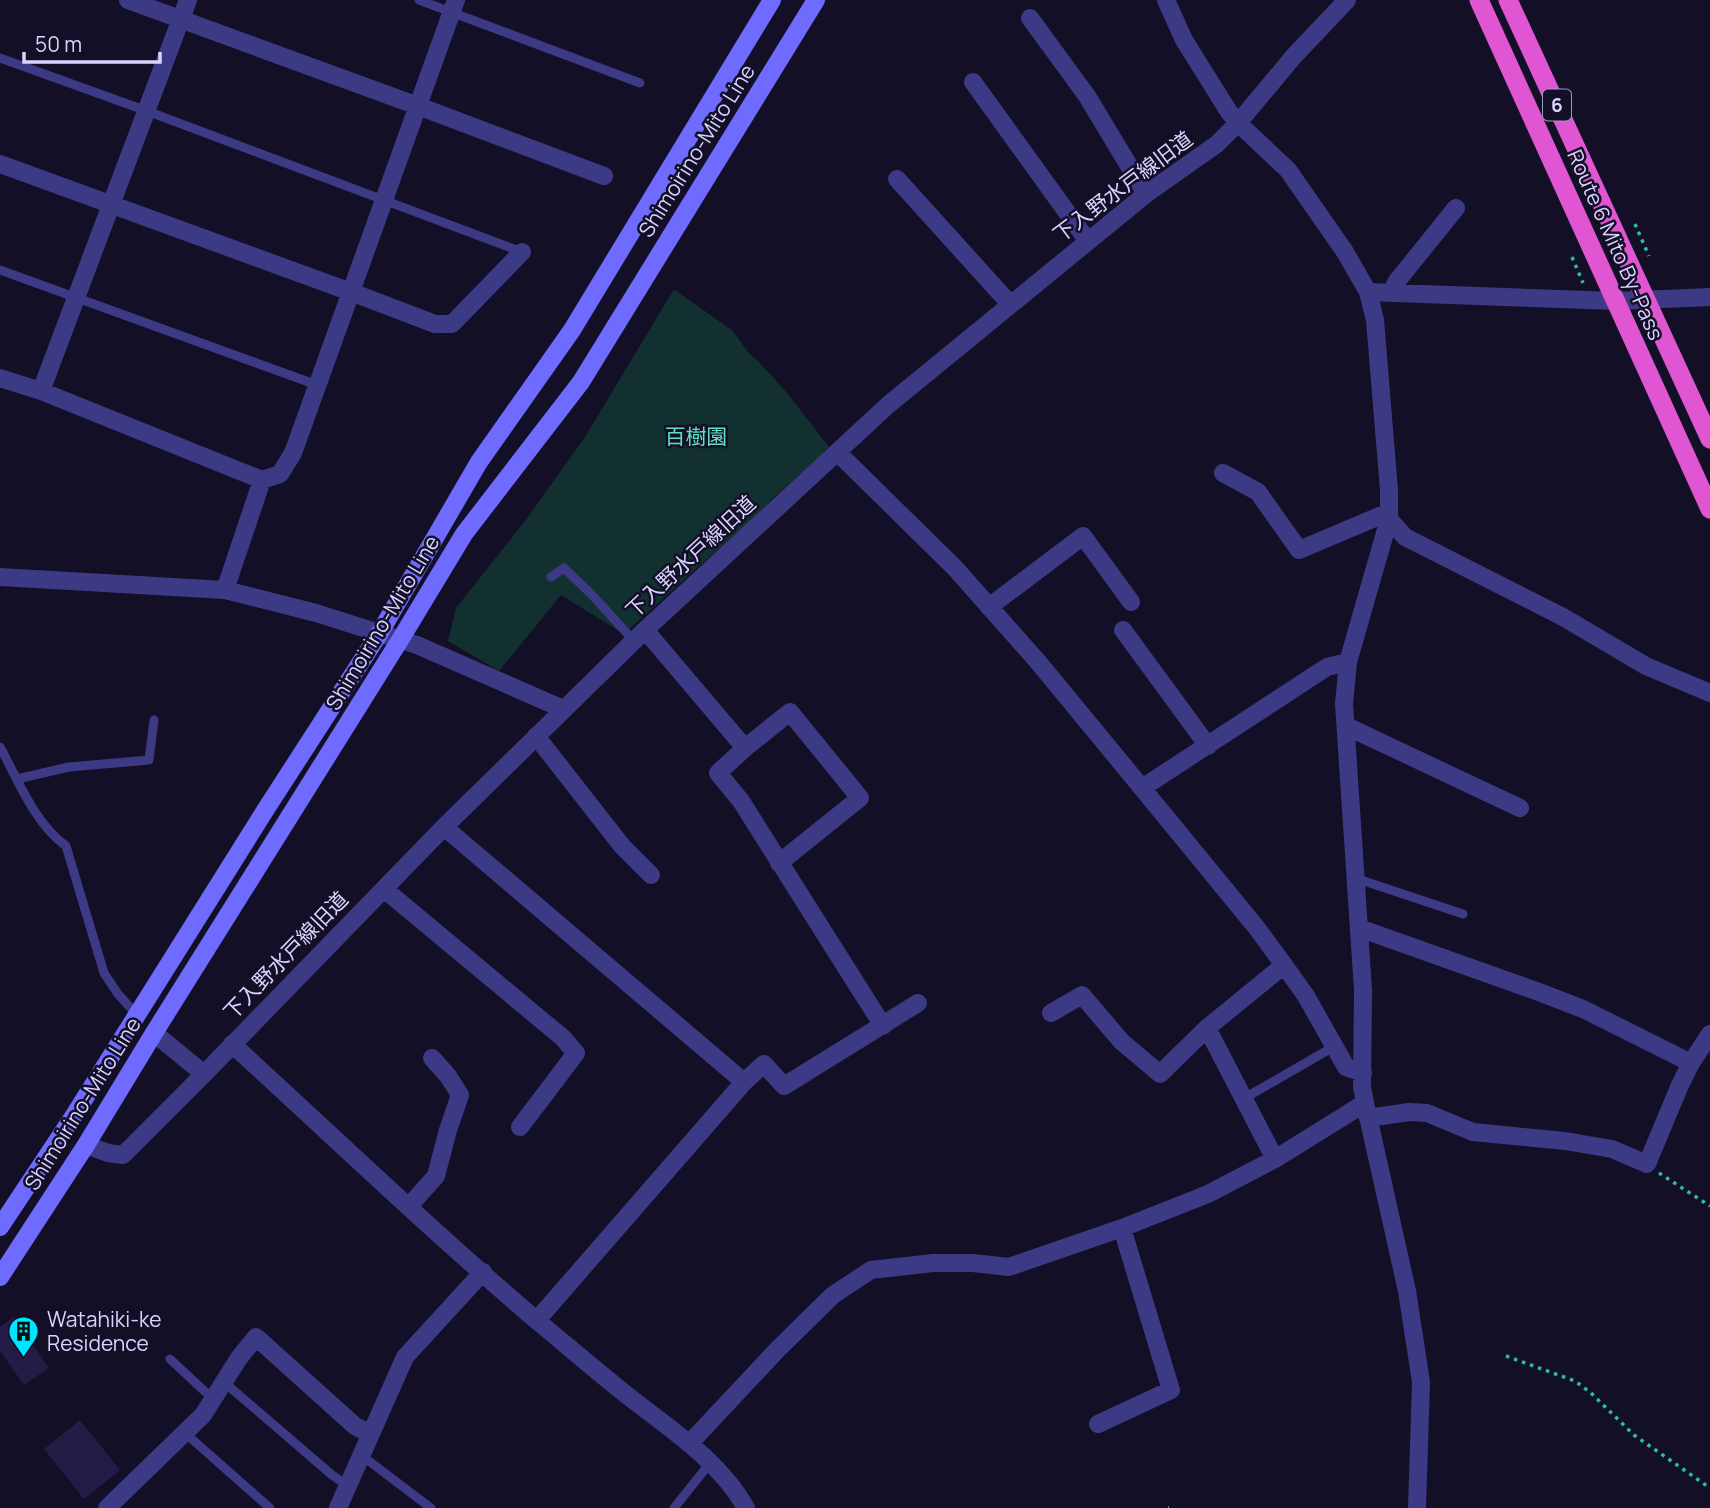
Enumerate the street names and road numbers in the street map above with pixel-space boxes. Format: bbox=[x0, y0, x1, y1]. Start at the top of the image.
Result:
street label: Shimoirino-Mito Line bbox=[632, 59, 761, 242]
road number: 6 bbox=[1543, 90, 1571, 120]
street label: 下入野水戸線旧道 bbox=[1047, 124, 1198, 248]
street label: Route 6 Mito By-Pass bbox=[1561, 145, 1671, 344]
street label: 下入野水戸線旧道 bbox=[619, 489, 761, 624]
street label: Shimoirino-Mito Line bbox=[319, 530, 445, 715]
street label: 下入野水戸線旧道 bbox=[217, 885, 354, 1025]
street label: Shimoirino-Mito Line bbox=[18, 1012, 147, 1195]

